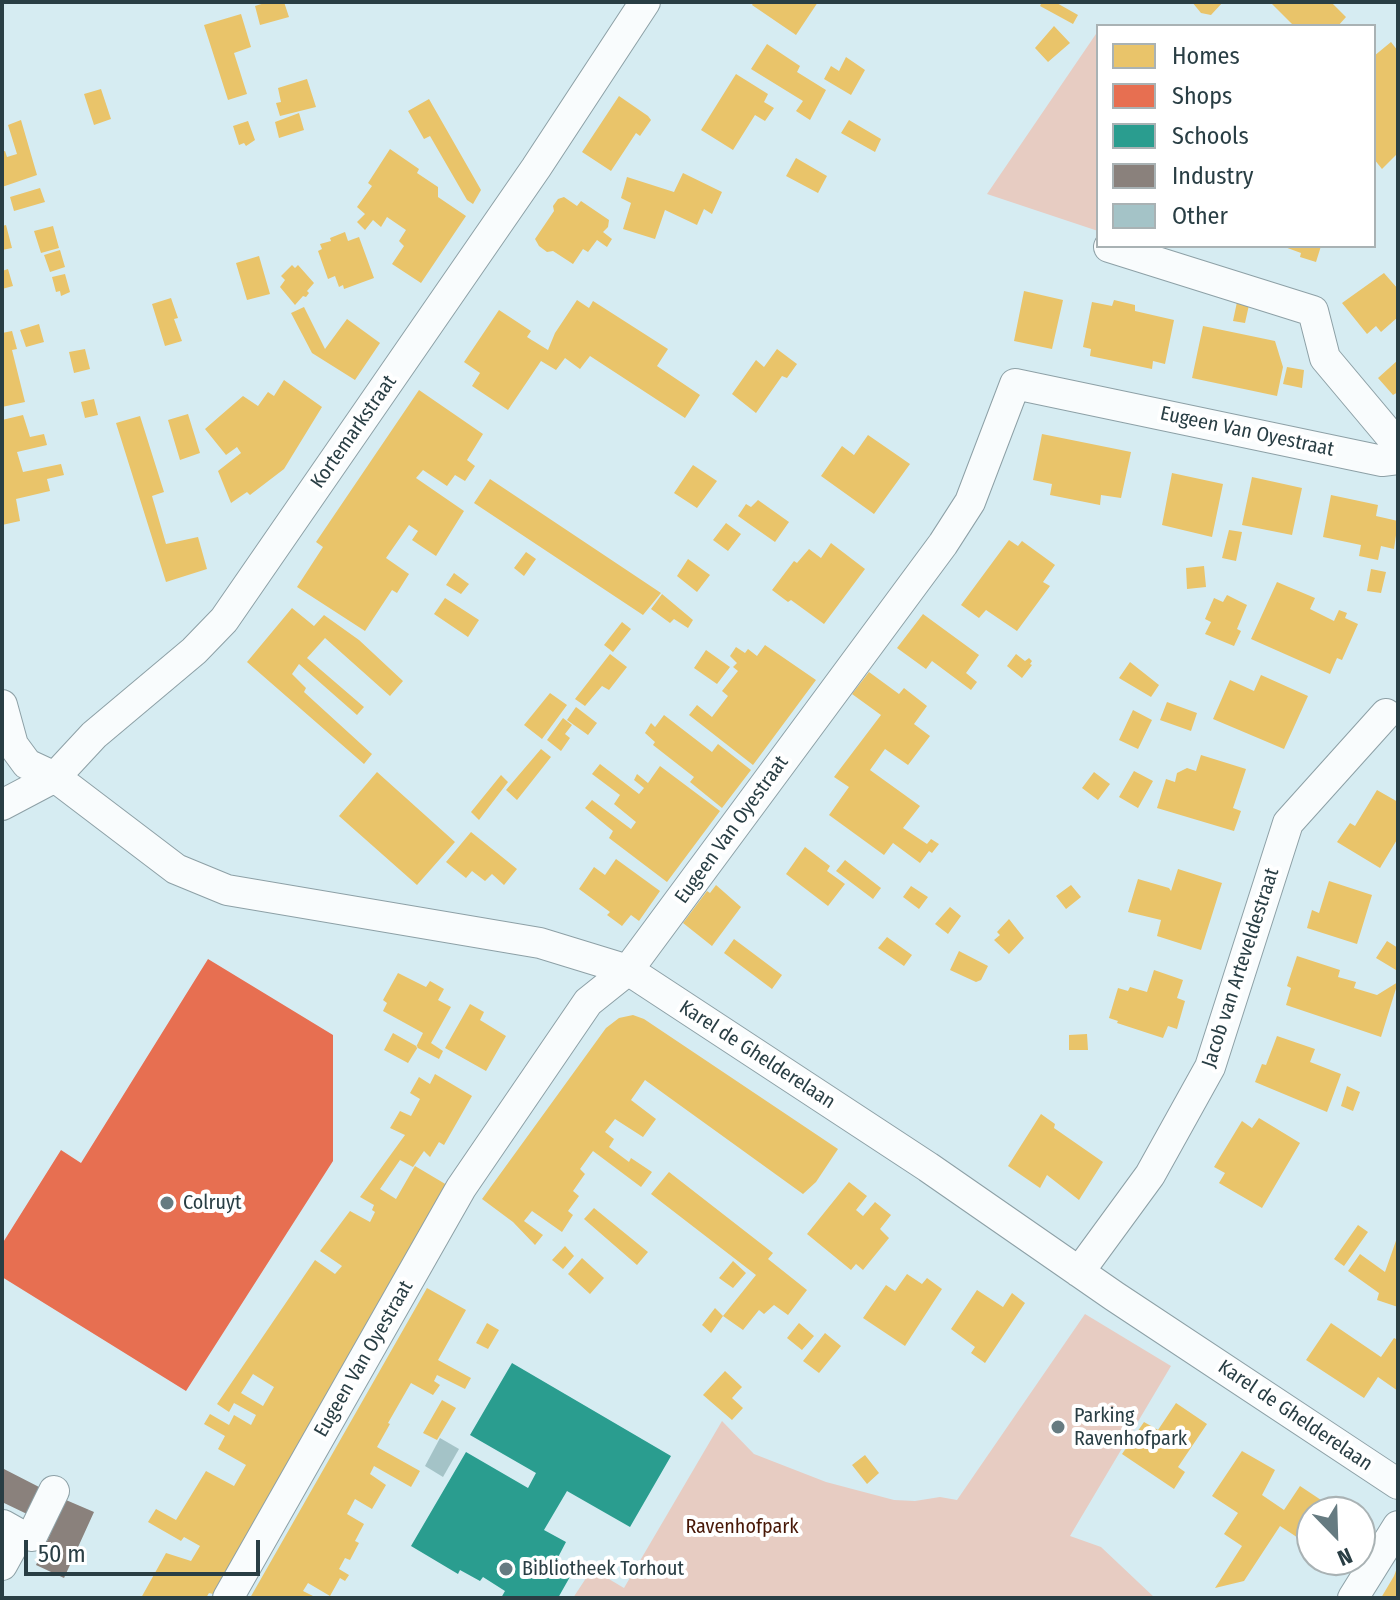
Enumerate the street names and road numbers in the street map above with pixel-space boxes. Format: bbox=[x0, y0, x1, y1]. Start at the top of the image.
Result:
street label: Kortemarkstraat bbox=[306, 371, 402, 493]
street label: Eugeen Van Oyestraat bbox=[1158, 402, 1336, 462]
street label: Eugeen Van Oyestraat bbox=[670, 751, 794, 909]
street label: Jacob van Arteveldestraat bbox=[1197, 865, 1285, 1071]
street label: Karel de Ghelderelaan bbox=[675, 996, 839, 1114]
street label: Eugeen Van Oyestraat bbox=[309, 1276, 419, 1442]
street label: Karel de Ghelderelaan bbox=[1213, 1355, 1377, 1477]

